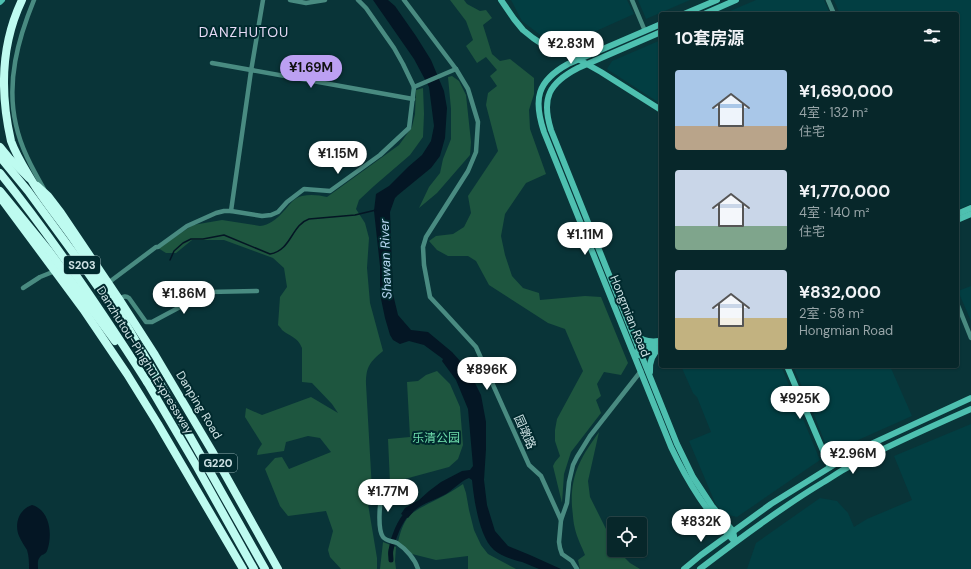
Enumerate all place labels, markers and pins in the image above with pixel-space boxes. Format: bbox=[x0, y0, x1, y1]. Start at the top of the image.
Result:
pin: ¥2.83M bbox=[538, 31, 604, 65]
pin: ¥1.69M bbox=[278, 55, 344, 89]
pin: ¥1.15M bbox=[305, 141, 371, 175]
pin: ¥1.11M bbox=[552, 222, 618, 256]
pin: ¥1.86M bbox=[151, 281, 217, 315]
pin: ¥896K bbox=[459, 357, 515, 391]
pin: ¥925K bbox=[772, 386, 828, 420]
pin: ¥2.96M bbox=[820, 441, 886, 475]
pin: ¥1.77M bbox=[355, 479, 421, 513]
pin: ¥832K bbox=[673, 509, 729, 543]

